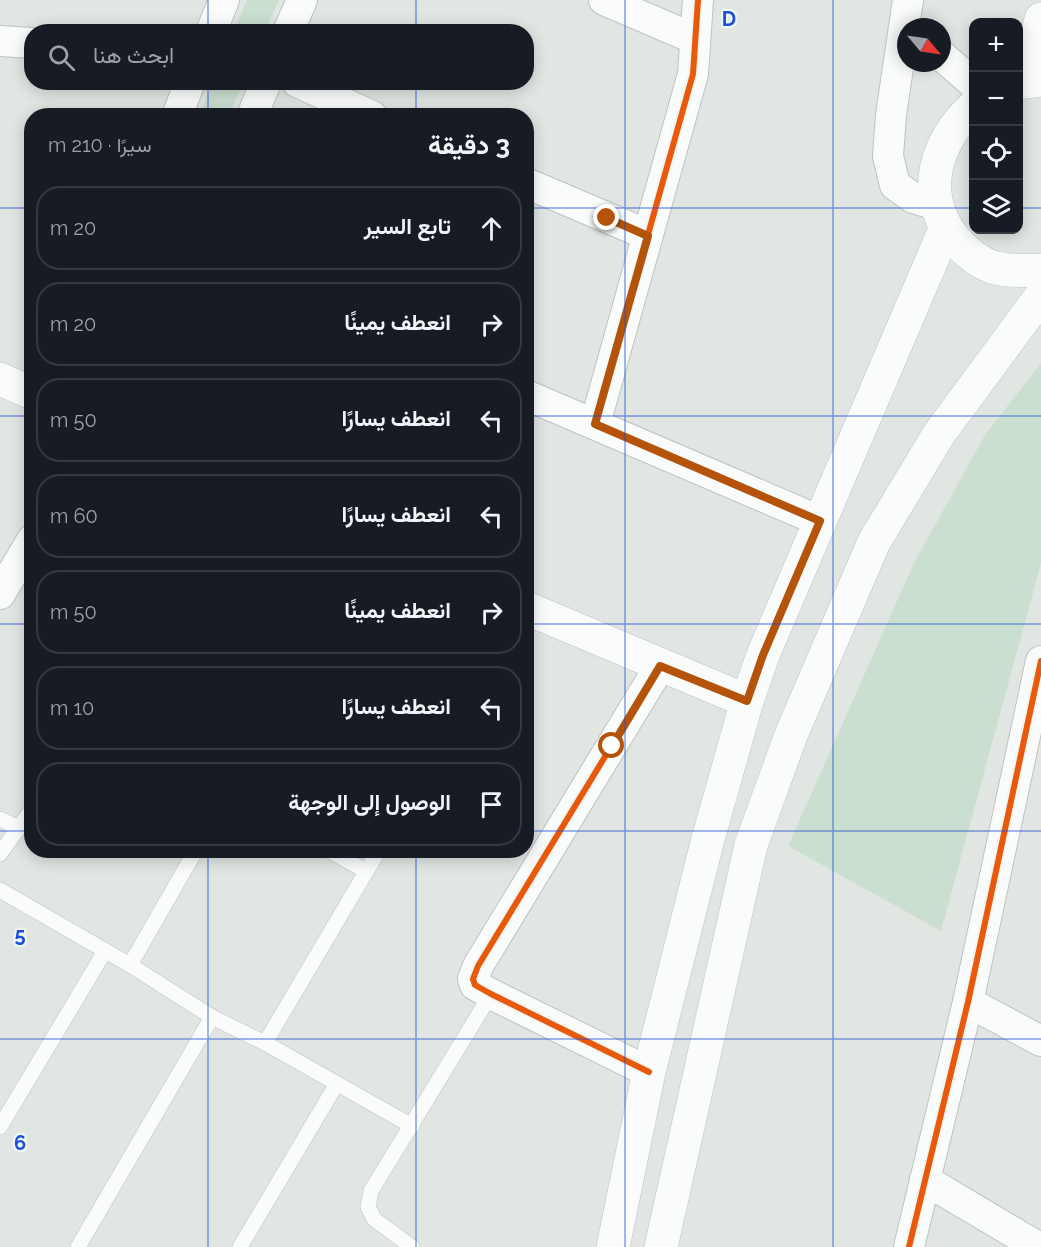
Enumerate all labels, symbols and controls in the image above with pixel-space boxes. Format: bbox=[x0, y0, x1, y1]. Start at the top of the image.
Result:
text: D bbox=[722, 7, 736, 31]
north arrow bbox=[897, 18, 951, 72]
map controls bbox=[969, 18, 1023, 234]
button: + bbox=[969, 18, 1023, 72]
search box bbox=[24, 24, 534, 90]
icon: search bbox=[45, 41, 78, 74]
text: ابحث هنا bbox=[93, 42, 174, 68]
button: − bbox=[969, 72, 1023, 126]
button: locate bbox=[969, 126, 1023, 180]
text: 3 دقيقة bbox=[428, 130, 510, 160]
text: سيرًا · 210 m bbox=[48, 133, 151, 157]
button: layers bbox=[969, 180, 1023, 234]
route end bbox=[593, 204, 619, 230]
icon: ahead bbox=[475, 212, 508, 245]
text: تابع السير bbox=[364, 213, 451, 239]
text: 20 m bbox=[50, 216, 96, 240]
icon: right bbox=[475, 308, 508, 341]
text: انعطف يمينًا bbox=[344, 309, 451, 335]
text: 20 m bbox=[50, 312, 96, 336]
icon: left bbox=[475, 404, 508, 437]
text: انعطف يسارًا bbox=[342, 405, 451, 431]
text: 50 m bbox=[50, 408, 97, 432]
icon: left bbox=[475, 500, 508, 533]
text: انعطف يسارًا bbox=[342, 501, 451, 527]
text: 60 m bbox=[50, 504, 98, 528]
icon: right bbox=[475, 596, 508, 629]
text: انعطف يمينًا bbox=[344, 597, 451, 623]
text: 50 m bbox=[50, 600, 97, 624]
icon: left bbox=[475, 692, 508, 725]
text: انعطف يسارًا bbox=[342, 693, 451, 719]
text: 10 m bbox=[50, 696, 94, 720]
route start bbox=[598, 732, 624, 758]
icon: arrive bbox=[475, 788, 508, 821]
text: الوصول إلى الوجهة bbox=[288, 789, 451, 815]
text: 5 bbox=[14, 923, 26, 947]
text: 6 bbox=[14, 1131, 26, 1155]

